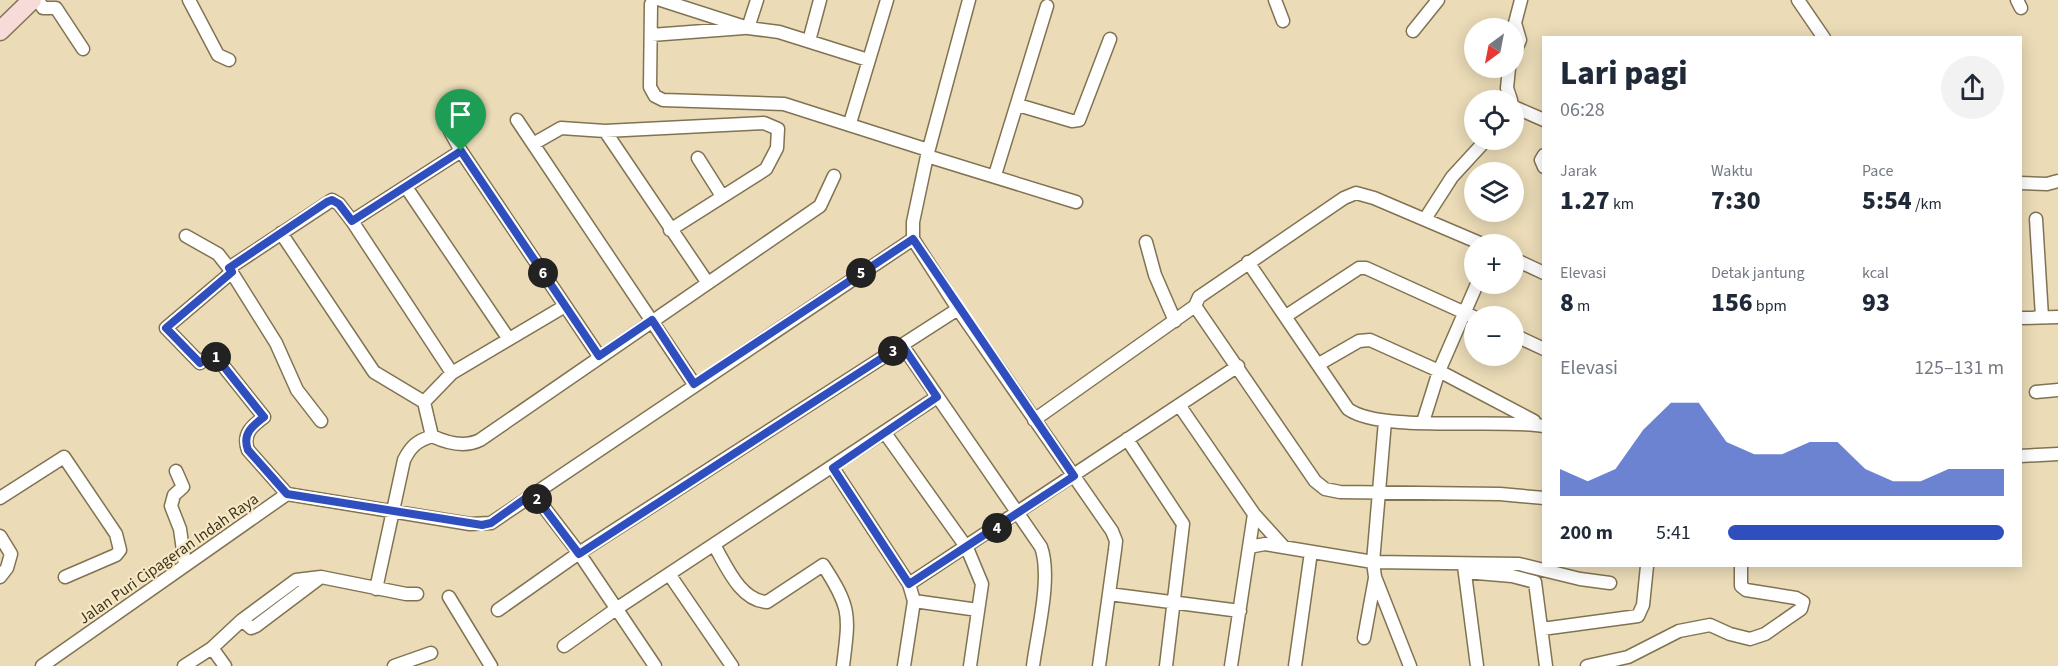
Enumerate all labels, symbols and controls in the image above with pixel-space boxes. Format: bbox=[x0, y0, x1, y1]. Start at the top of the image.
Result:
north arrow bbox=[1464, 18, 1524, 78]
map controls bbox=[1464, 18, 1524, 366]
text: Lari pagi bbox=[1560, 50, 1688, 97]
button: share bbox=[1941, 56, 2004, 119]
pin bbox=[435, 89, 486, 151]
button: locate bbox=[1464, 90, 1524, 150]
text: 06:28 bbox=[1560, 96, 1605, 124]
icon: arrive bbox=[444, 98, 477, 131]
text: Jarak bbox=[1560, 160, 1597, 182]
text: Waktu bbox=[1711, 160, 1753, 182]
text: Pace bbox=[1862, 160, 1893, 182]
button: layers bbox=[1464, 162, 1524, 222]
text: 1.27 bbox=[1560, 182, 1610, 219]
text: 7:30 bbox=[1711, 182, 1761, 219]
text: 5:54 bbox=[1862, 182, 1912, 219]
text: km bbox=[1610, 193, 1634, 215]
text: /km bbox=[1912, 193, 1942, 215]
button: + bbox=[1464, 234, 1524, 294]
pin: 6 bbox=[528, 258, 558, 288]
pin: 5 bbox=[846, 258, 876, 288]
text: 6 bbox=[539, 262, 547, 284]
text: 5 bbox=[857, 262, 865, 284]
text: Elevasi bbox=[1560, 262, 1606, 284]
text: Detak jantung bbox=[1711, 262, 1805, 284]
text: kcal bbox=[1862, 262, 1889, 284]
text: 8 bbox=[1560, 284, 1574, 321]
text: 156 bbox=[1711, 284, 1753, 321]
text: 93 bbox=[1862, 284, 1890, 321]
text: m bbox=[1574, 295, 1590, 317]
text: bpm bbox=[1753, 295, 1787, 317]
button: − bbox=[1464, 306, 1524, 366]
pin: 3 bbox=[878, 336, 908, 366]
text: 3 bbox=[889, 340, 897, 362]
pin: 1 bbox=[201, 342, 231, 372]
text: 1 bbox=[212, 346, 220, 368]
text: Elevasi bbox=[1560, 354, 1618, 382]
text: 125–131 m bbox=[1914, 354, 2004, 382]
pin: 2 bbox=[522, 484, 552, 514]
street label: Jalan Puri Cipageran Indah Raya bbox=[74, 488, 263, 630]
text: 2 bbox=[533, 488, 541, 510]
pin: 4 bbox=[982, 513, 1012, 543]
text: 4 bbox=[993, 517, 1001, 539]
text: 200 m bbox=[1560, 519, 1613, 547]
text: 5:41 bbox=[1656, 519, 1691, 547]

